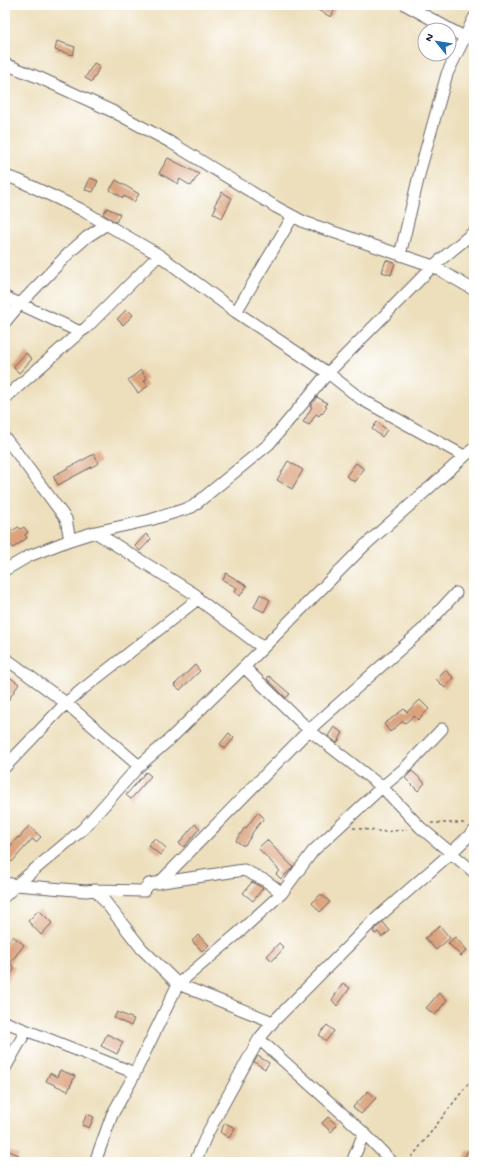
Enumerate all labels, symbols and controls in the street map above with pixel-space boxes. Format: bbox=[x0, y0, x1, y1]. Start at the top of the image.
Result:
north arrow bbox=[417, 22, 457, 62]
text: N bbox=[423, 32, 437, 44]

